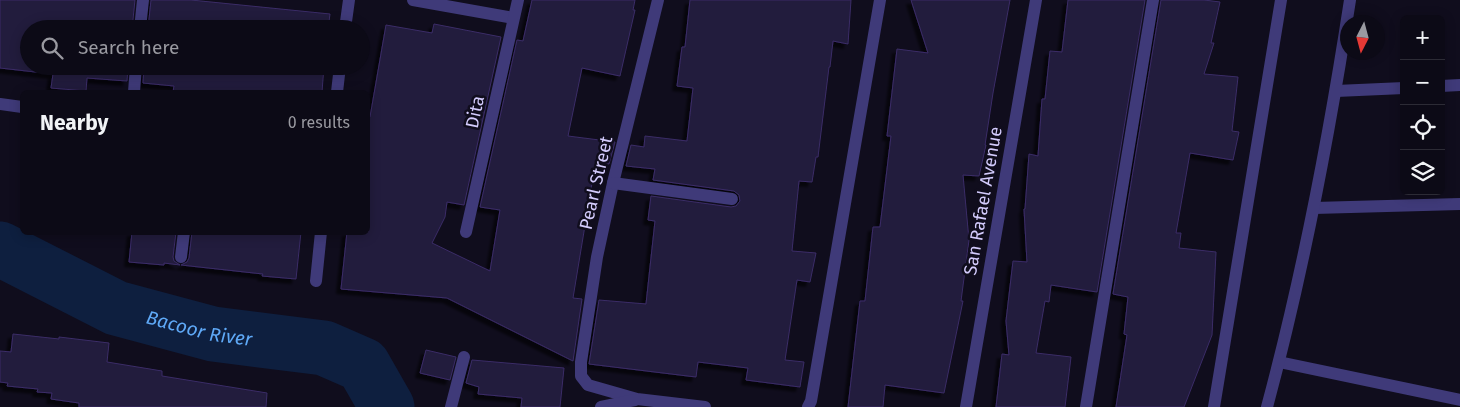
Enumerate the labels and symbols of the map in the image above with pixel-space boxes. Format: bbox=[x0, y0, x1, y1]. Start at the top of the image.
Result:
north arrow bbox=[1340, 15, 1385, 60]
street label: Dita bbox=[461, 94, 489, 130]
street label: San Rafael Avenue bbox=[959, 125, 1007, 277]
street label: Pearl Street bbox=[575, 134, 618, 232]
water label: Bacoor River bbox=[144, 305, 254, 350]

